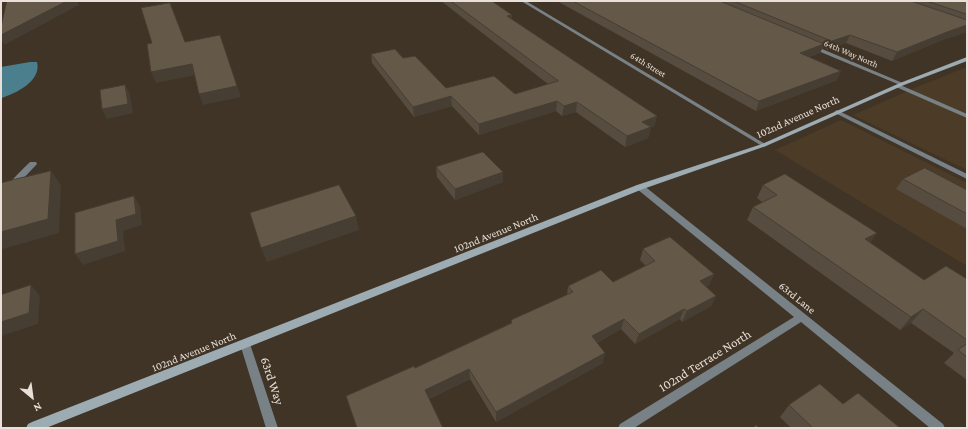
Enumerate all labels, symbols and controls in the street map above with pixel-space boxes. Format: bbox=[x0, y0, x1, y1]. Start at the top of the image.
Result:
street label: 64th Way North bbox=[822, 38, 880, 70]
street label: 64th Street bbox=[628, 50, 668, 80]
street label: 102nd Avenue North bbox=[755, 93, 841, 141]
street label: 102nd Avenue North bbox=[452, 210, 540, 256]
street label: 63rd Lane bbox=[776, 279, 818, 317]
street label: 102nd Terrace North bbox=[656, 326, 754, 396]
street label: 102nd Avenue North bbox=[150, 329, 238, 375]
street label: 63rd Way bbox=[257, 355, 287, 407]
north arrow bbox=[12, 377, 52, 417]
text: N bbox=[32, 400, 44, 415]

